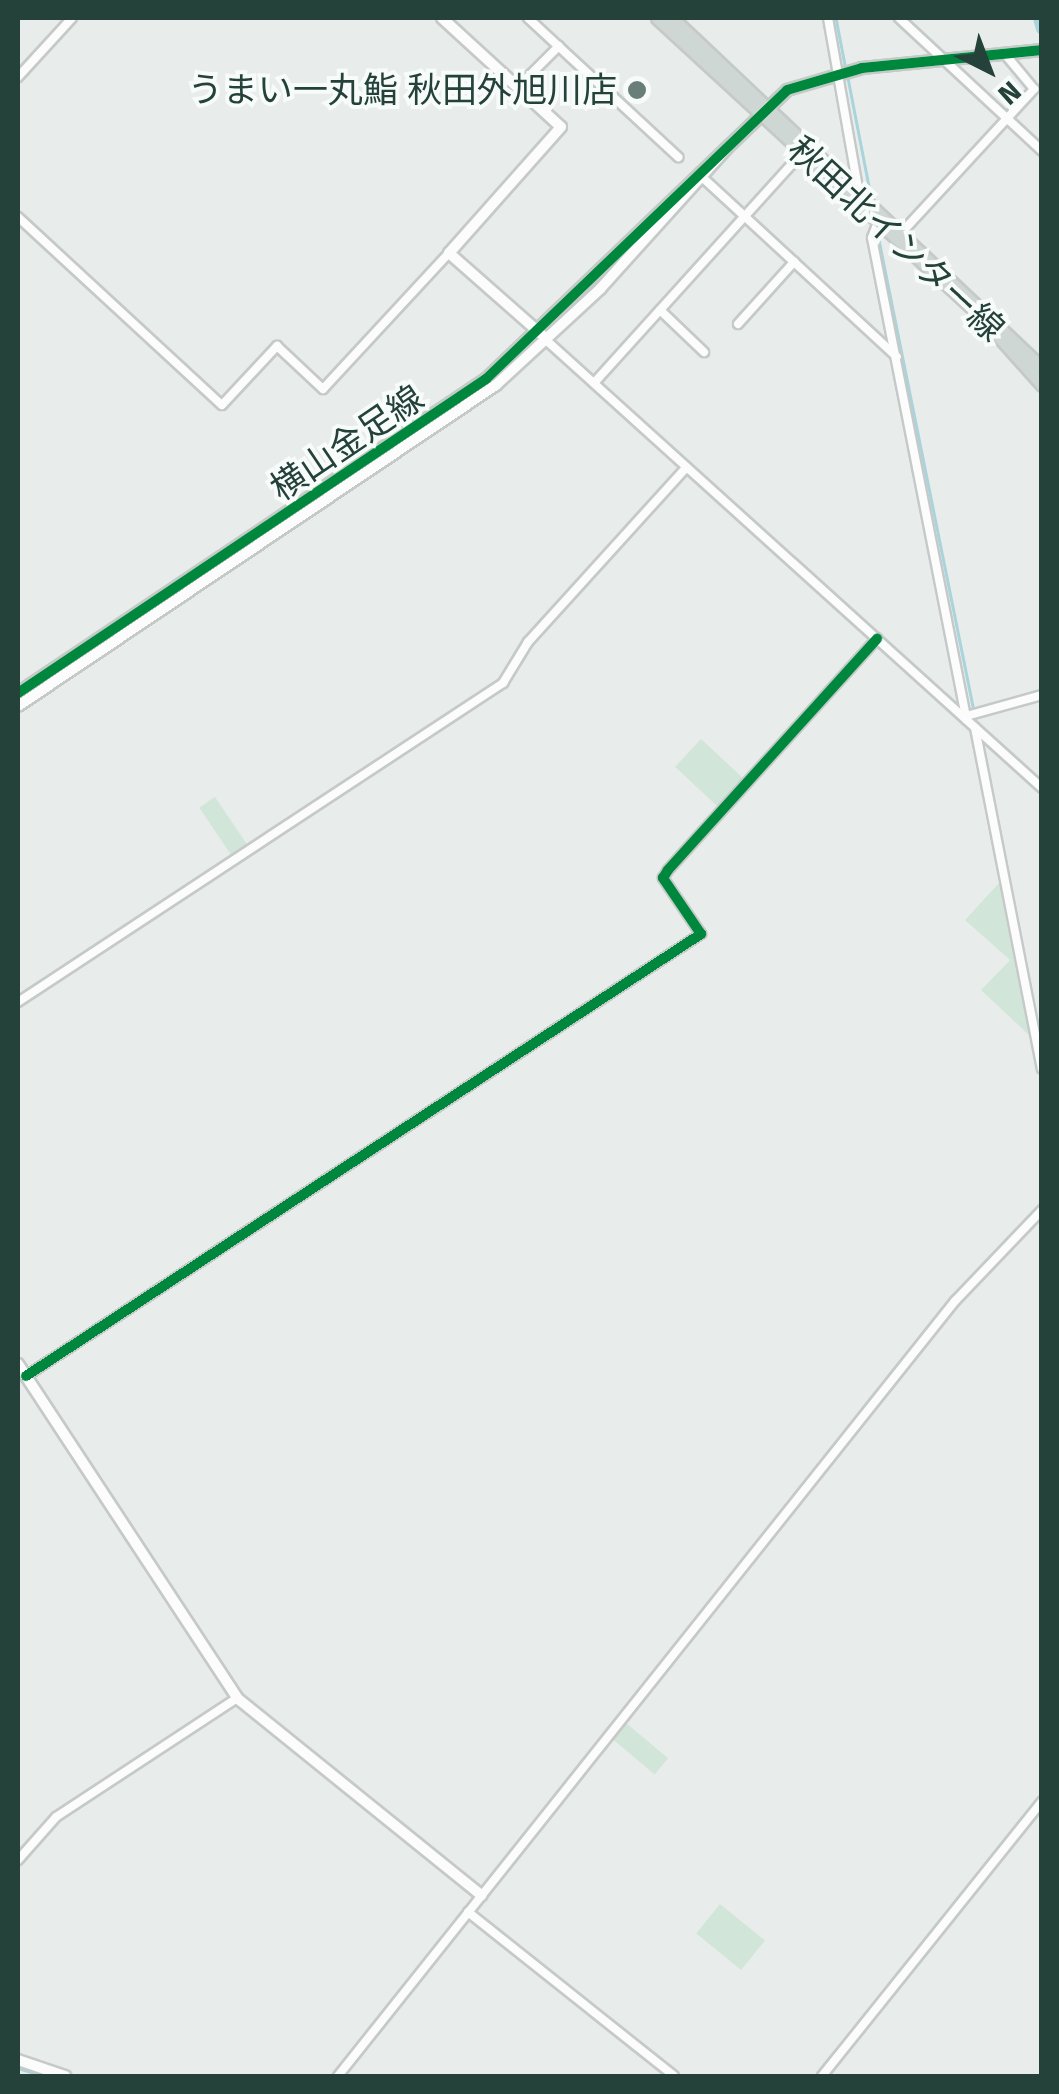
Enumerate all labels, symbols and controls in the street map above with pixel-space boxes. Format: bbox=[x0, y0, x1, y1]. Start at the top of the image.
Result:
north arrow bbox=[939, 20, 1039, 120]
place label: うまい一丸鮨 秋田外旭川店 bbox=[188, 69, 617, 111]
text: N bbox=[991, 74, 1027, 111]
marker: うまい一丸鮨 秋田外旭川店 bbox=[626, 79, 648, 101]
street label: 秋田北インター線 bbox=[779, 128, 1013, 350]
street label: 横山金足線 bbox=[263, 377, 431, 509]

